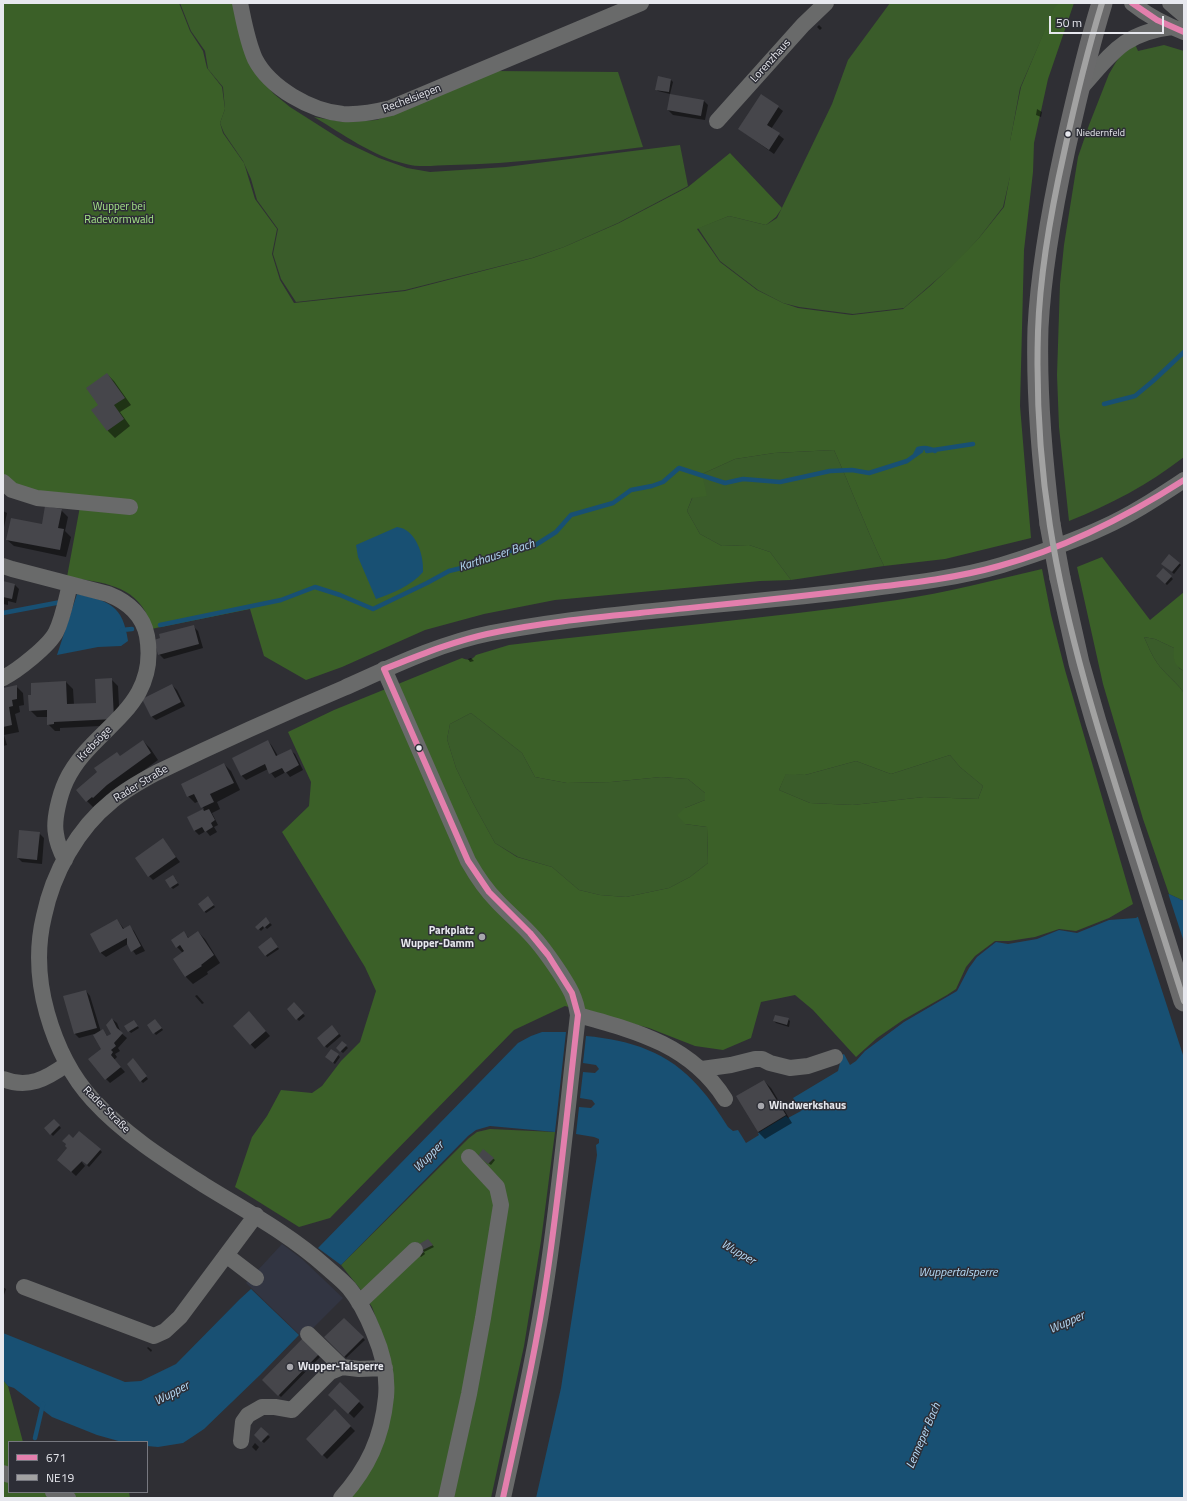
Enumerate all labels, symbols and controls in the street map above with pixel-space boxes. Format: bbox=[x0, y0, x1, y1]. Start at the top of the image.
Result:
scale bar bbox=[1051, 8, 1166, 34]
text: 50 m bbox=[1056, 13, 1082, 32]
street label: Lorenzhaus bbox=[748, 37, 794, 85]
street label: Rechelsiepen bbox=[381, 82, 443, 116]
place label: Niedernfeld bbox=[1076, 128, 1125, 140]
marker: Niedernfeld bbox=[1063, 129, 1073, 139]
park label: Wupper bei Radevormwald bbox=[84, 200, 154, 226]
water label: Karthauser Bach bbox=[457, 537, 537, 575]
street label: Krebsöge bbox=[75, 724, 115, 764]
unlabelled marker bbox=[414, 743, 424, 753]
street label: Rader Straße bbox=[112, 763, 170, 805]
place label: Parkplatz Wupper-Damm bbox=[401, 924, 474, 950]
marker: Parkplatz Wupper-Damm bbox=[477, 932, 487, 942]
street label: Rader Straße bbox=[80, 1084, 132, 1136]
place label: Windwerkshaus bbox=[769, 1099, 846, 1113]
marker: Windwerkshaus bbox=[756, 1101, 766, 1111]
water label: Wupper bbox=[411, 1139, 447, 1175]
water label: Wupper bbox=[718, 1237, 758, 1269]
water label: Wuppertalsperre bbox=[918, 1266, 998, 1280]
water label: Wupper bbox=[1047, 1309, 1087, 1337]
place label: Wupper-Talsperre bbox=[298, 1360, 384, 1374]
marker: Wupper-Talsperre bbox=[285, 1362, 295, 1372]
water label: Wupper bbox=[152, 1379, 192, 1409]
water label: Lenneper Bach bbox=[904, 1401, 944, 1471]
legend bbox=[8, 1441, 148, 1493]
text: 671 bbox=[46, 1448, 66, 1467]
text: NE19 bbox=[46, 1468, 74, 1487]

